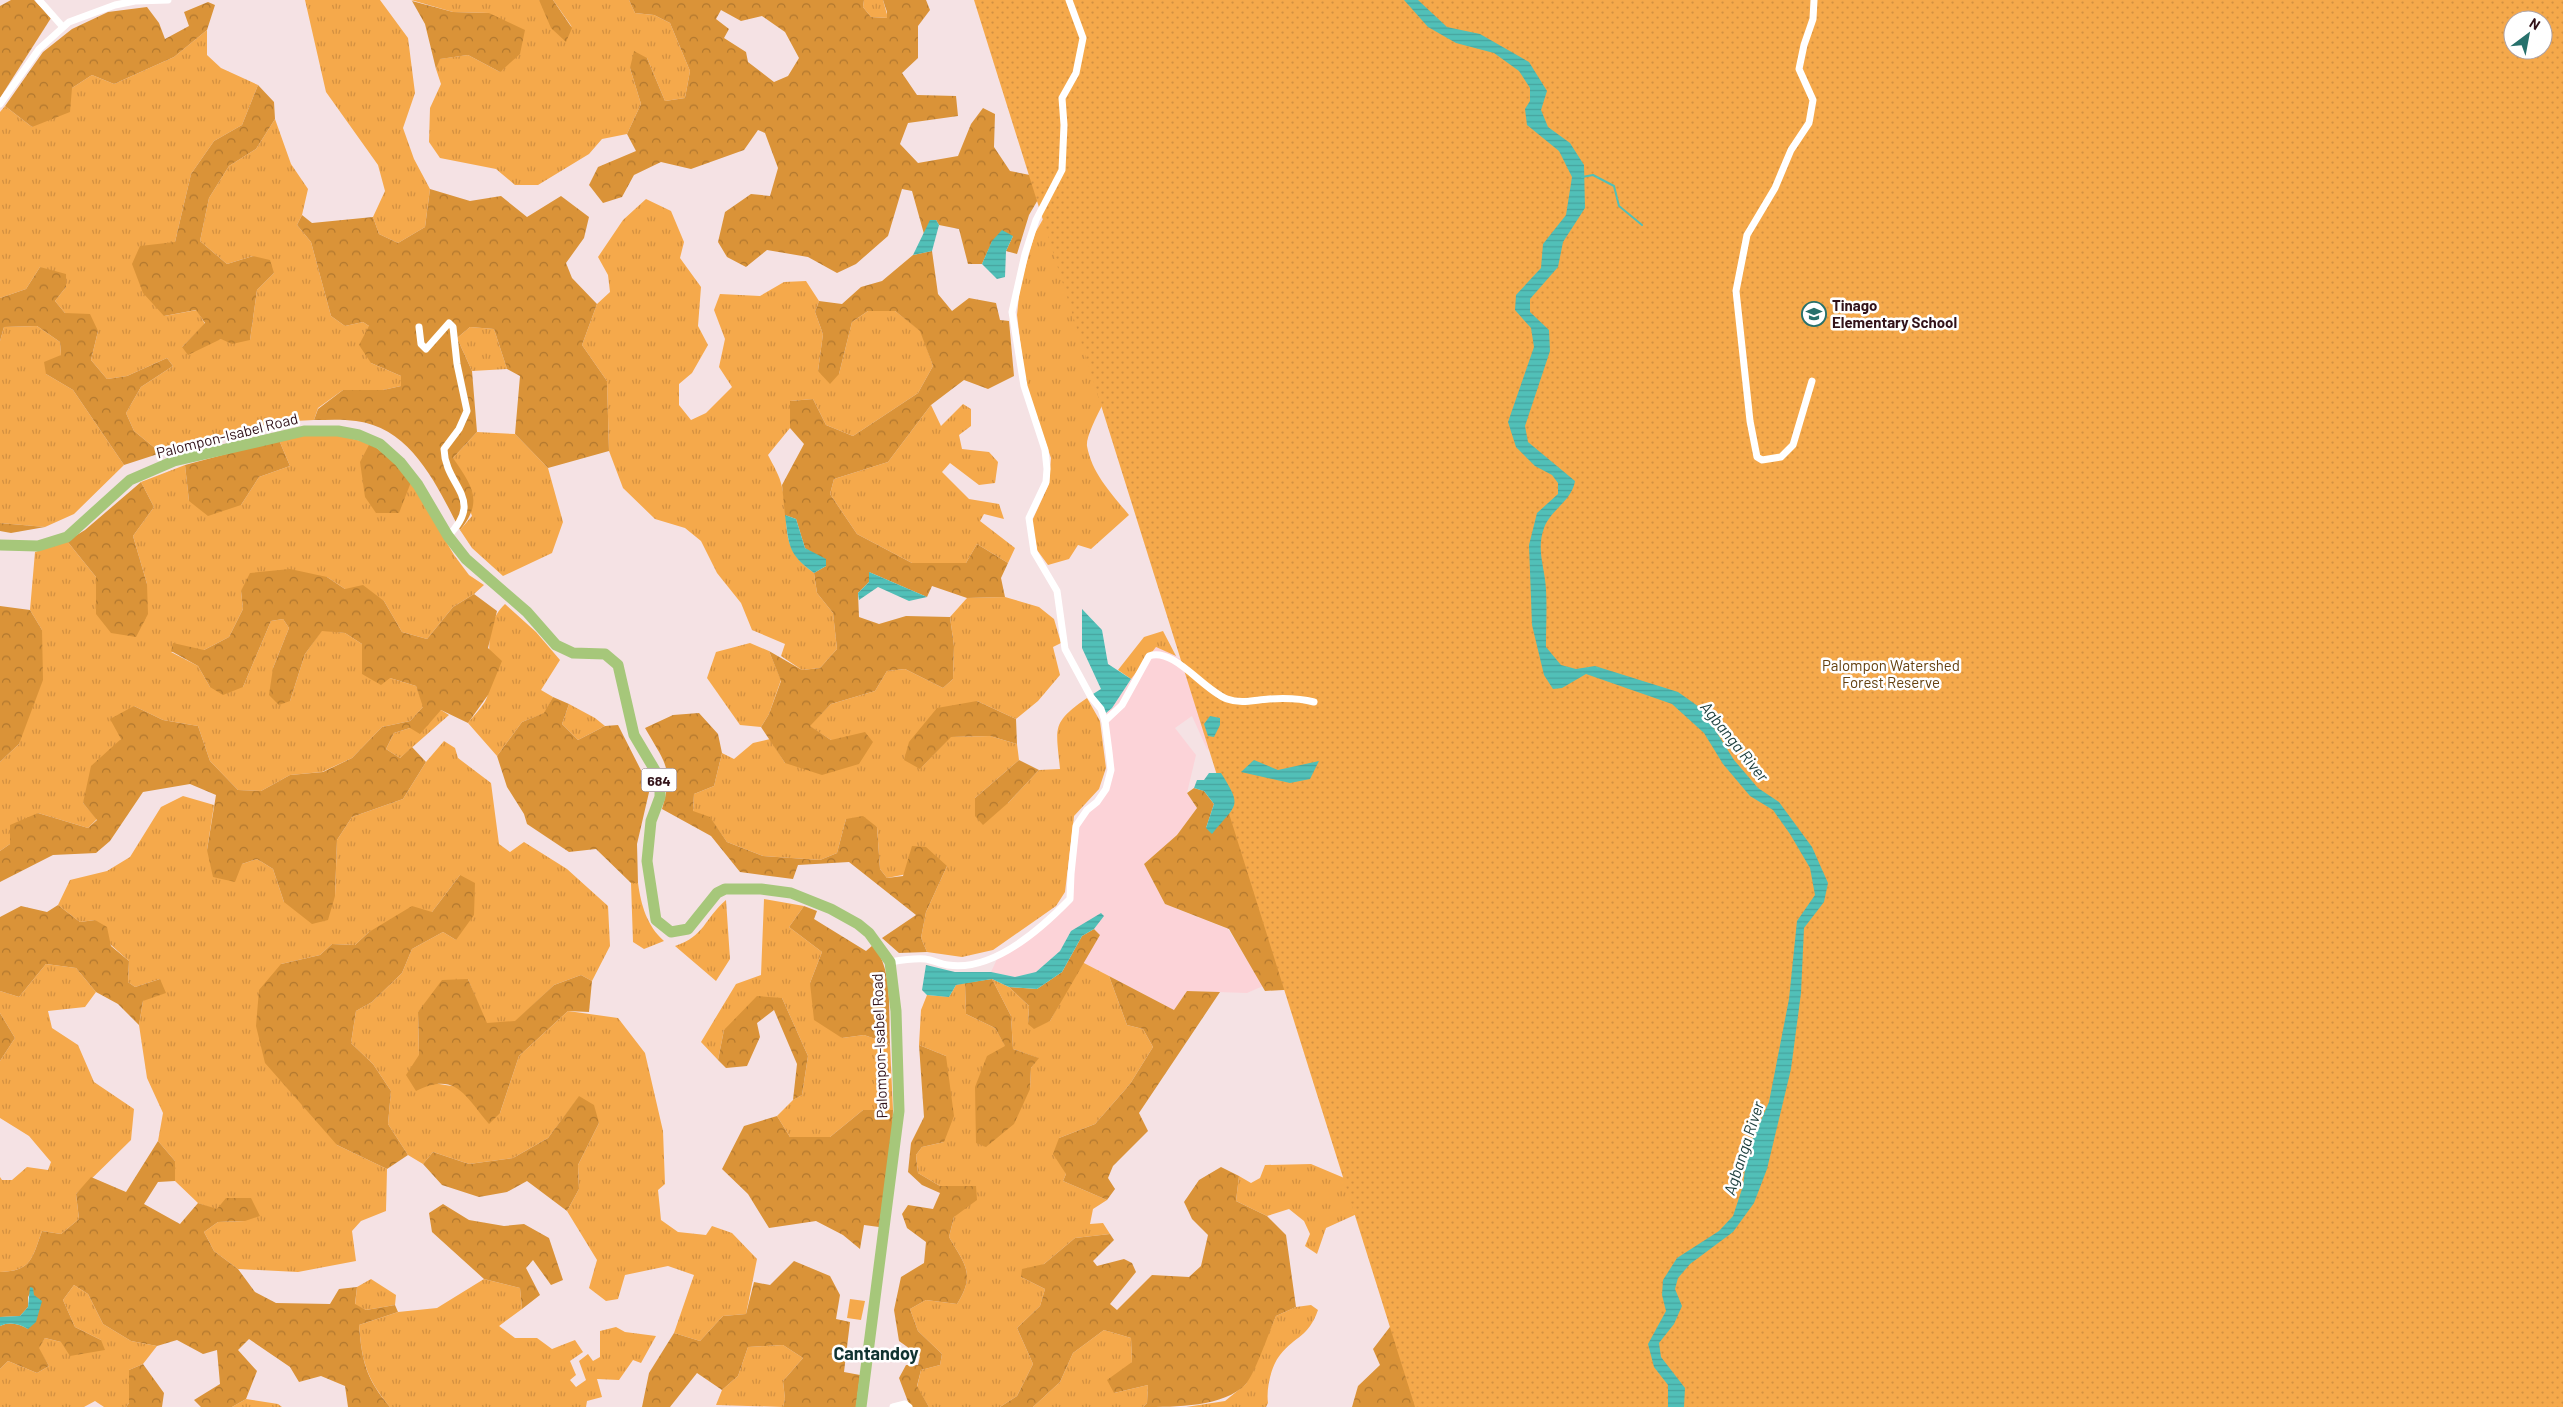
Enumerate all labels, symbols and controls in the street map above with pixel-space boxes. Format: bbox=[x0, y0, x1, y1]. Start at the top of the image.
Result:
north arrow bbox=[2503, 10, 2553, 60]
text: N bbox=[2527, 14, 2544, 33]
place label: Tinago Elementary School bbox=[1832, 296, 1957, 331]
school or university icon: Tinago Elementary School bbox=[1801, 301, 1827, 327]
street label: Palompon-Isabel Road bbox=[154, 409, 300, 461]
park label: Palompon Watershed Forest Reserve bbox=[1822, 656, 1960, 691]
water label: Agbanga River bbox=[1697, 697, 1774, 786]
road number: 684 bbox=[642, 768, 676, 792]
street label: Palompon-Isabel Road bbox=[867, 973, 891, 1119]
water label: Agbanga River bbox=[1719, 1098, 1767, 1197]
district label: Cantandoy bbox=[833, 1342, 919, 1364]

